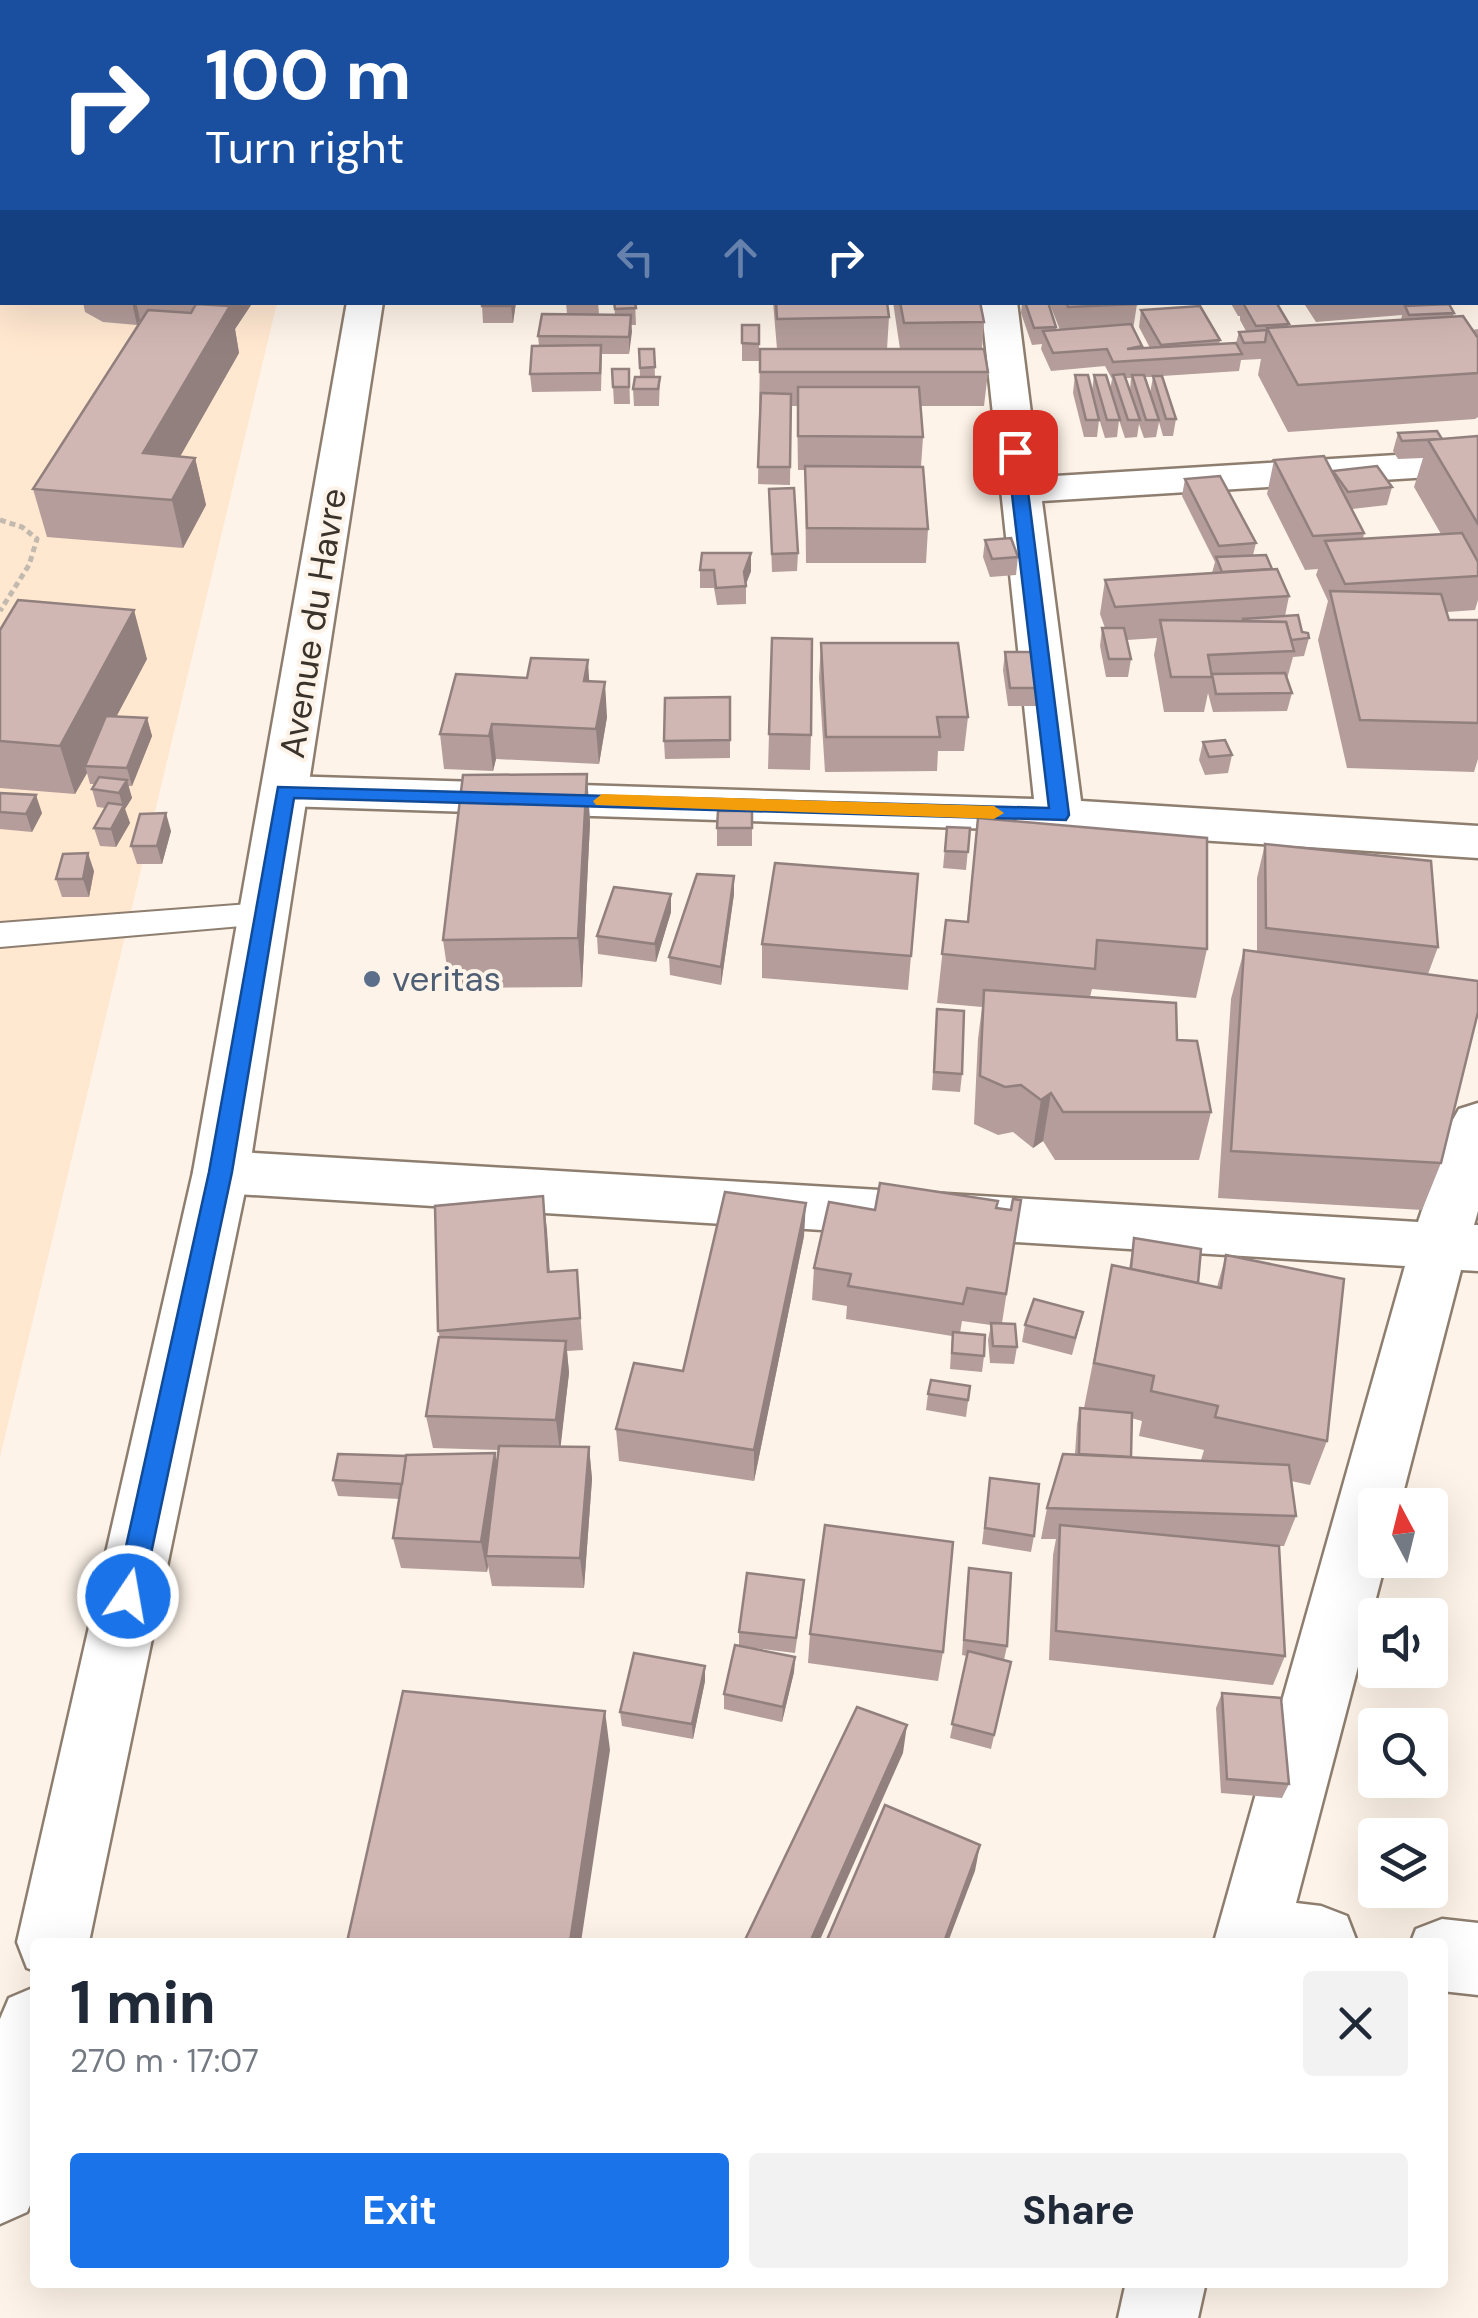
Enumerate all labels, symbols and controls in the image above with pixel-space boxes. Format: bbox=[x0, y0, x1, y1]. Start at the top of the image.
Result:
text: 100 m bbox=[205, 30, 411, 121]
icon: right bbox=[40, 40, 170, 170]
text: Turn right bbox=[205, 118, 404, 177]
icon: left bbox=[608, 230, 663, 285]
icon: ahead bbox=[713, 230, 768, 285]
icon: right bbox=[818, 230, 873, 285]
pin bbox=[973, 410, 1058, 495]
icon: arrive bbox=[988, 425, 1043, 480]
street label: Avenue du Havre bbox=[269, 485, 357, 761]
place label: veritas bbox=[392, 956, 501, 1002]
marker: veritas bbox=[361, 968, 383, 990]
north arrow bbox=[1358, 1488, 1448, 1578]
map controls bbox=[1358, 1488, 1448, 1908]
position arrow bbox=[76, 1544, 180, 1648]
button: sound bbox=[1358, 1598, 1448, 1688]
button: search bbox=[1358, 1708, 1448, 1798]
button: layers bbox=[1358, 1818, 1448, 1908]
text: 1 min bbox=[70, 1963, 216, 2042]
button: close bbox=[1303, 1971, 1408, 2076]
text: 270 m · 17:07 bbox=[70, 2040, 259, 2082]
button: Exit bbox=[70, 2153, 729, 2268]
button: Share bbox=[749, 2153, 1408, 2268]

